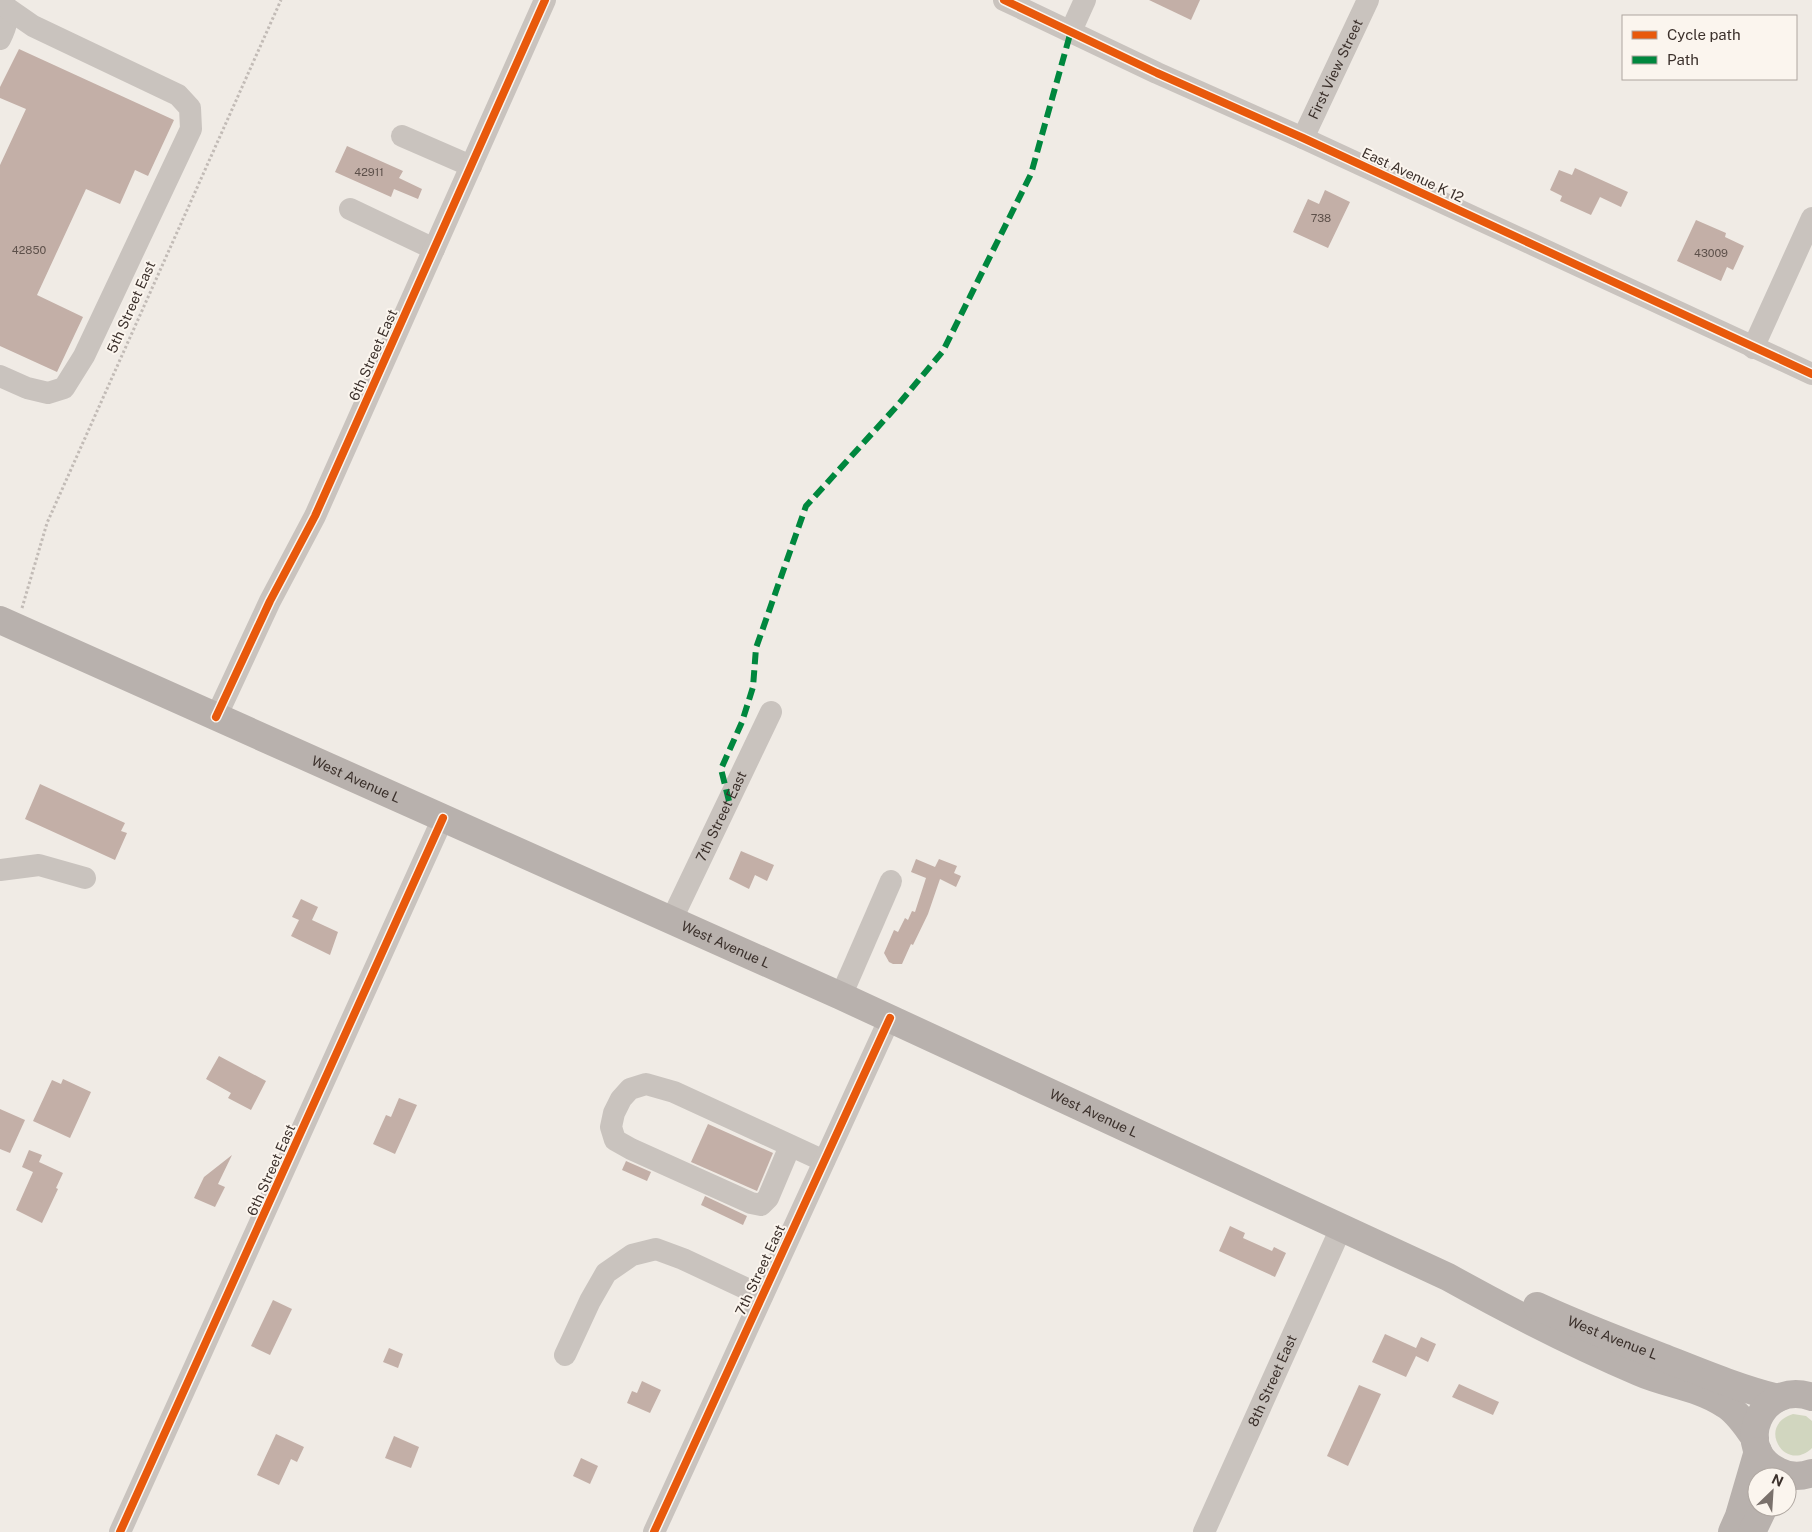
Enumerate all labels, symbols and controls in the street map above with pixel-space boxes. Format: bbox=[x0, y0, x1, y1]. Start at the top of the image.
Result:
legend bbox=[1622, 15, 1797, 80]
street label: First View Street bbox=[1305, 17, 1366, 122]
text: Cycle path bbox=[1667, 26, 1741, 43]
text: Path bbox=[1667, 51, 1699, 68]
street label: East Avenue K 12 bbox=[1360, 144, 1466, 206]
house number: 42911 bbox=[354, 166, 384, 178]
house number: 738 bbox=[1311, 212, 1331, 224]
house number: 42850 bbox=[12, 244, 46, 256]
house number: 43009 bbox=[1694, 247, 1728, 259]
street label: 5th Street East bbox=[104, 259, 158, 355]
street label: 6th Street East bbox=[346, 307, 400, 403]
street label: West Avenue L bbox=[309, 752, 403, 806]
street label: 7th Street East bbox=[693, 769, 750, 864]
street label: West Avenue L bbox=[679, 918, 773, 971]
street label: West Avenue L bbox=[1047, 1086, 1141, 1141]
street label: 6th Street East bbox=[244, 1122, 298, 1218]
street label: 7th Street East bbox=[732, 1222, 788, 1318]
street label: West Avenue L bbox=[1565, 1312, 1660, 1363]
street label: 8th Street East bbox=[1245, 1332, 1300, 1429]
north arrow bbox=[1747, 1467, 1797, 1517]
text: N bbox=[1769, 1471, 1786, 1490]

